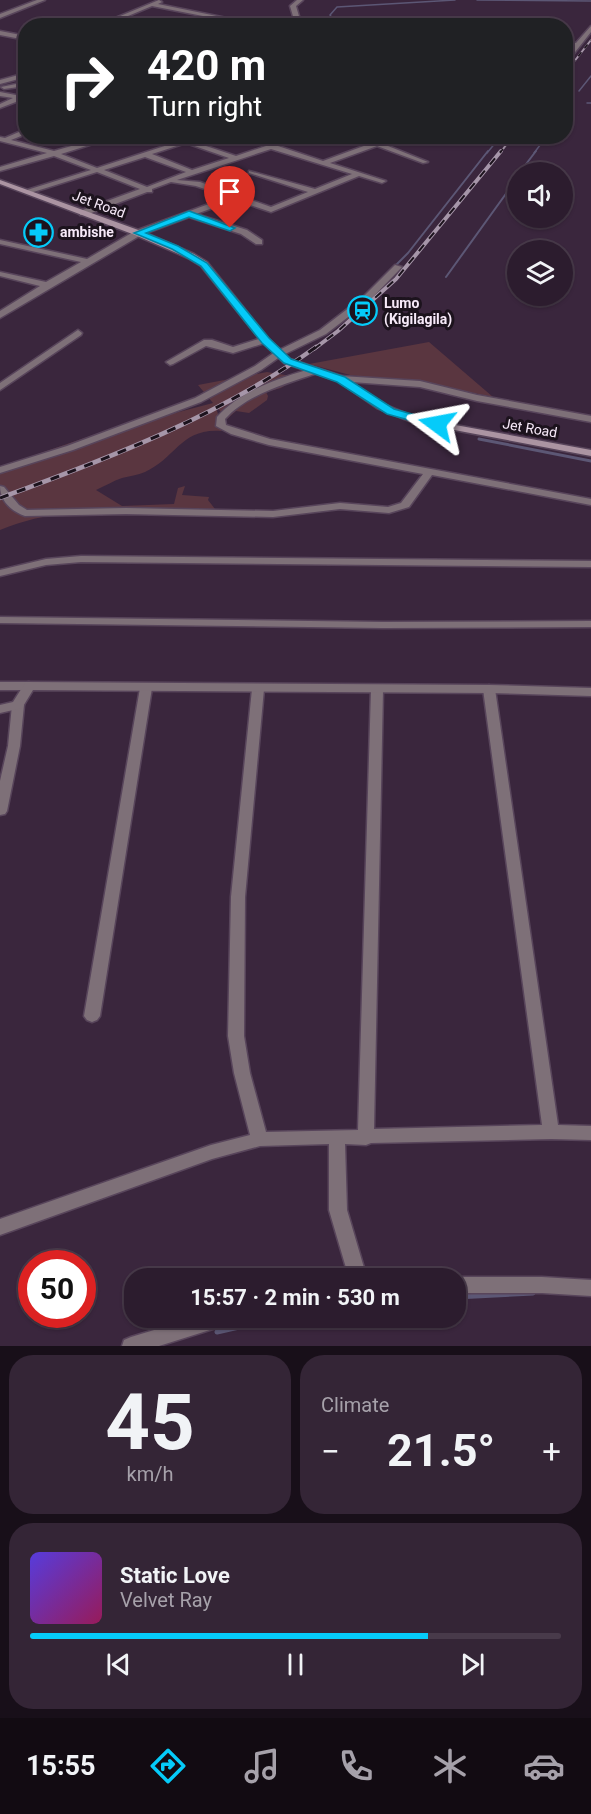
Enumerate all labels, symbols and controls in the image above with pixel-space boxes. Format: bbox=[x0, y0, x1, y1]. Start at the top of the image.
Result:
text: 420 m bbox=[147, 41, 266, 90]
icon: right bbox=[48, 42, 126, 120]
text: Turn right bbox=[147, 91, 262, 123]
map controls bbox=[507, 162, 573, 306]
button: sound bbox=[507, 162, 573, 228]
pin bbox=[204, 166, 255, 228]
icon: arrive bbox=[213, 175, 246, 208]
street label: Jet Road bbox=[70, 187, 128, 221]
pharmacy icon: ambishe bbox=[23, 216, 55, 248]
place label: ambishe bbox=[60, 224, 114, 240]
button: layers bbox=[507, 240, 573, 306]
station icon: Lumo (Kigilagila) bbox=[347, 295, 379, 327]
place label: Lumo (Kigilagila) bbox=[384, 295, 452, 328]
position arrow bbox=[405, 392, 469, 456]
street label: Jet Road bbox=[501, 415, 559, 441]
speed limit sign: 50 bbox=[18, 1250, 96, 1328]
text: 15:57 · 2 min · 530 m bbox=[190, 1285, 400, 1310]
text: 45 bbox=[105, 1377, 195, 1468]
text: Climate bbox=[321, 1393, 389, 1417]
text: 21.5° bbox=[387, 1424, 495, 1477]
text: − bbox=[321, 1432, 340, 1471]
text: + bbox=[542, 1432, 561, 1471]
text: km/h bbox=[127, 1462, 173, 1486]
text: Static Love bbox=[120, 1563, 230, 1588]
text: Velvet Ray bbox=[120, 1588, 212, 1612]
icon: previous bbox=[102, 1648, 135, 1681]
icon: pause bbox=[279, 1648, 312, 1681]
icon: next bbox=[456, 1648, 489, 1681]
icon: directions bbox=[147, 1745, 189, 1787]
icon: music bbox=[241, 1745, 283, 1787]
icon: phone bbox=[335, 1745, 377, 1787]
icon: climate bbox=[429, 1745, 471, 1787]
icon: car bbox=[523, 1745, 565, 1787]
text: 15:55 bbox=[26, 1750, 96, 1782]

